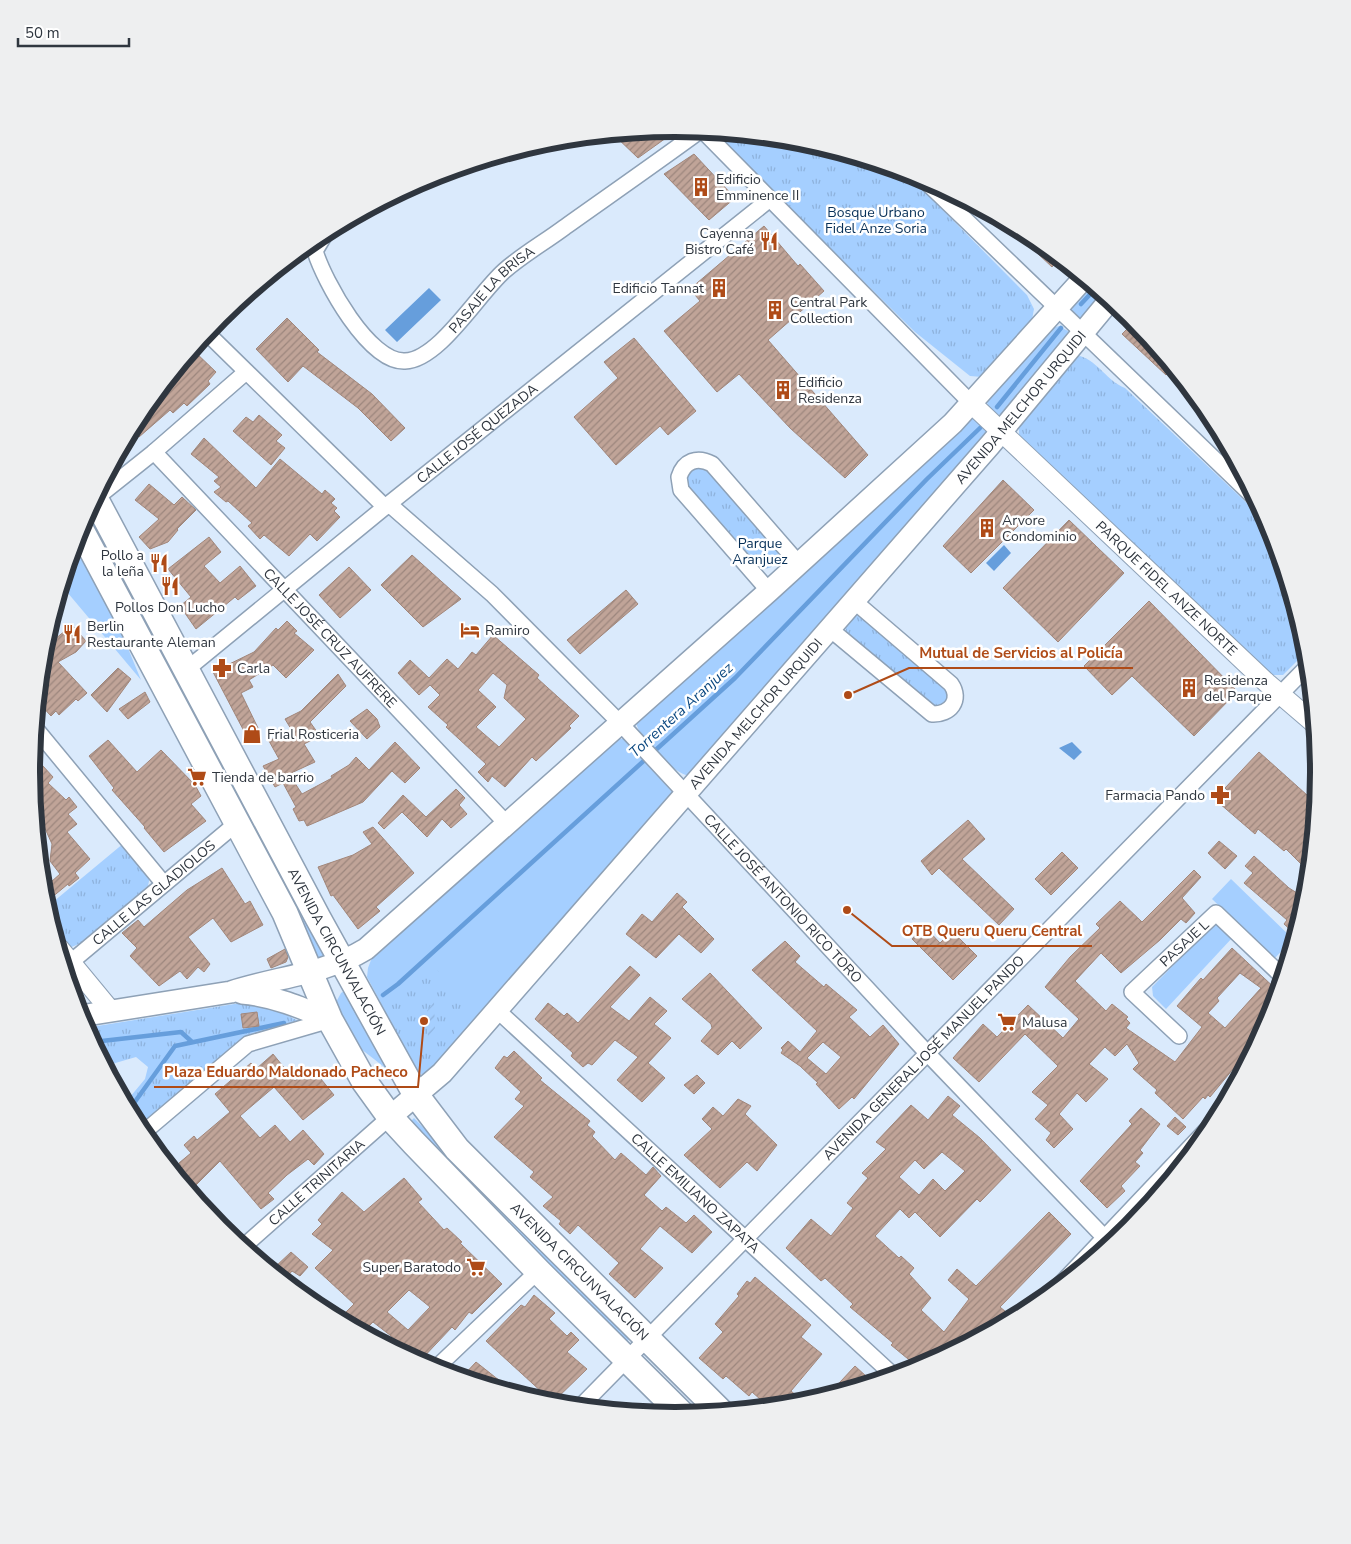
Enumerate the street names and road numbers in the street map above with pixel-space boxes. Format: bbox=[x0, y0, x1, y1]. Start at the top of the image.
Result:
street label: PASAJE LA BRISA bbox=[445, 242, 538, 338]
street label: AVENIDA MELCHOR URQUIDI bbox=[951, 327, 1091, 488]
street label: CALLE JOSÉ QUEZADA bbox=[413, 380, 542, 488]
street label: PARQUE FIDEL ANZE NORTE bbox=[1091, 517, 1241, 660]
street label: CALLE JOSÉ CRUZ AUFRERE bbox=[259, 564, 401, 712]
street label: AVENIDA MELCHOR URQUIDI bbox=[685, 635, 827, 793]
street label: CALLE JOSÉ ANTONIO RICO TORO bbox=[699, 810, 866, 987]
street label: CALLE LAS GLADIOLOS bbox=[89, 836, 220, 950]
street label: AVENIDA CIRCUNVALACIÓN bbox=[283, 865, 390, 1039]
street label: PASAJE L bbox=[1156, 915, 1214, 971]
street label: AVENIDA GENERAL JOSÉ MANUEL PANDO bbox=[819, 951, 1029, 1164]
street label: CALLE EMILIANO ZAPATA bbox=[627, 1129, 764, 1258]
street label: CALLE TRINITARIA bbox=[265, 1135, 369, 1230]
street label: AVENIDA CIRCUNVALACIÓN bbox=[506, 1199, 653, 1345]

